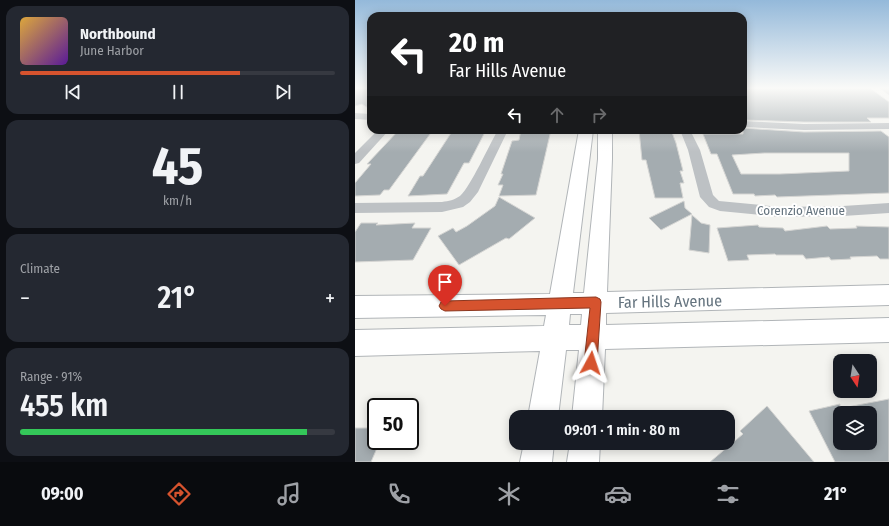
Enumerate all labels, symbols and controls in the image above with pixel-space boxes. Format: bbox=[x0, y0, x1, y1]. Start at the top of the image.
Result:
text: Northbound bbox=[80, 25, 156, 43]
text: 20 m bbox=[449, 26, 504, 59]
icon: left bbox=[383, 28, 435, 80]
text: June Harbor bbox=[80, 43, 144, 58]
text: Far Hills Avenue bbox=[449, 60, 566, 82]
icon: previous bbox=[62, 81, 84, 103]
icon: pause bbox=[167, 81, 189, 103]
icon: next bbox=[272, 81, 294, 103]
icon: left bbox=[504, 104, 526, 126]
icon: ahead bbox=[546, 104, 568, 126]
icon: right bbox=[588, 104, 610, 126]
text: 45 bbox=[152, 135, 203, 198]
text: km/h bbox=[163, 193, 192, 208]
street label: Corenzio Avenue bbox=[757, 203, 845, 218]
text: Climate bbox=[20, 261, 60, 276]
pin bbox=[428, 265, 462, 306]
icon: arrive bbox=[434, 271, 456, 293]
text: 21° bbox=[158, 280, 197, 316]
text: − bbox=[20, 285, 30, 312]
text: + bbox=[325, 285, 335, 312]
street label: Far Hills Avenue bbox=[618, 291, 722, 312]
position arrow bbox=[570, 342, 612, 384]
north arrow bbox=[833, 354, 877, 398]
map controls bbox=[833, 354, 877, 450]
text: Range · 91% bbox=[20, 369, 82, 384]
text: 455 km bbox=[20, 388, 108, 424]
speed limit sign: 50 bbox=[367, 398, 419, 450]
button: layers bbox=[833, 406, 877, 450]
text: 09:01 · 1 min · 80 m bbox=[564, 421, 680, 439]
icon: directions bbox=[165, 480, 193, 508]
icon: music bbox=[275, 480, 303, 508]
icon: phone bbox=[385, 480, 413, 508]
icon: climate bbox=[495, 480, 523, 508]
icon: car bbox=[604, 480, 632, 508]
icon: filters bbox=[714, 480, 742, 508]
text: 09:00 bbox=[41, 483, 84, 505]
text: 21° bbox=[824, 483, 848, 505]

